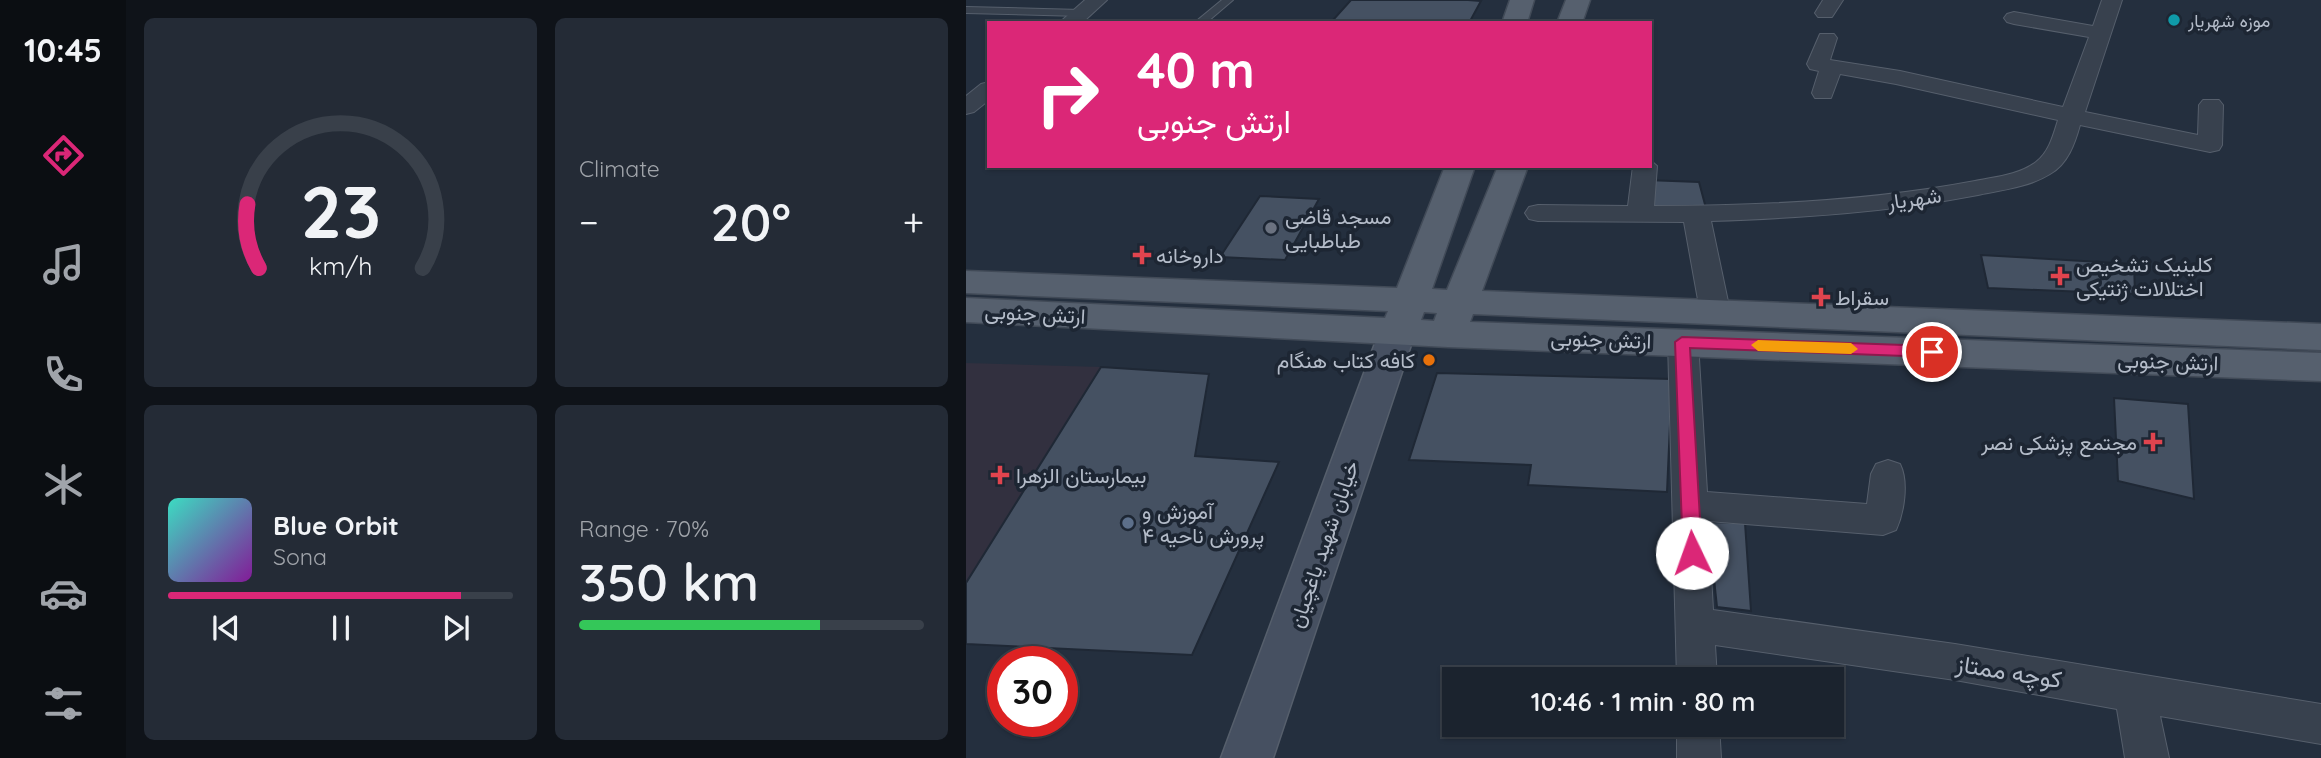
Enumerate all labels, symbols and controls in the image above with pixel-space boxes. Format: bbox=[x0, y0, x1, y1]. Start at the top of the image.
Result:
place label: موزه شهریار bbox=[2187, 9, 2270, 32]
marker: موزه شهریار bbox=[2166, 12, 2182, 28]
text: 10:45 bbox=[24, 30, 102, 70]
text: 40 m bbox=[1137, 39, 1255, 100]
icon: right bbox=[1022, 49, 1113, 140]
text: ارتش جنوبی bbox=[1137, 101, 1291, 141]
icon: directions bbox=[39, 131, 88, 180]
text: Climate bbox=[579, 154, 660, 183]
text: 23 bbox=[300, 166, 381, 257]
street label: شهریار bbox=[1884, 181, 1943, 216]
text: 20° bbox=[710, 189, 791, 254]
text: − bbox=[579, 198, 599, 246]
text: + bbox=[903, 198, 924, 246]
place label: مسجد قاضی طباطبایی bbox=[1285, 203, 1391, 253]
marker: مسجد قاضی طباطبایی bbox=[1263, 220, 1279, 236]
icon: music bbox=[39, 240, 88, 289]
place label: داروخانه bbox=[1156, 242, 1224, 269]
marker: داروخانه bbox=[1134, 247, 1150, 263]
text: km/h bbox=[309, 250, 372, 281]
place label: کلینیک تشخیص اختلالات ژنتیکی bbox=[2076, 251, 2213, 302]
marker: کلینیک تشخیص اختلالات ژنتیکی bbox=[2050, 266, 2070, 286]
place label: سقراط bbox=[1835, 284, 1889, 311]
marker: سقراط bbox=[1813, 289, 1829, 305]
street label: ارتش جنوبی bbox=[984, 297, 1086, 330]
pin bbox=[1902, 322, 1962, 382]
street label: ارتش جنوبی bbox=[1550, 324, 1652, 355]
icon: arrive bbox=[1913, 333, 1951, 371]
street label: ارتش جنوبی bbox=[2117, 346, 2219, 377]
place label: کافه کتاب هنگام bbox=[1277, 347, 1415, 375]
icon: phone bbox=[39, 350, 88, 399]
marker: کافه کتاب هنگام bbox=[1421, 352, 1437, 368]
place label: مجتمع پزشکی نصر bbox=[1980, 429, 2137, 457]
marker: مجتمع پزشکی نصر bbox=[2143, 432, 2163, 452]
street label: خیابان شهید یاغچیان bbox=[1282, 457, 1366, 632]
icon: climate bbox=[39, 460, 88, 509]
place label: بیمارستان الزهرا bbox=[1016, 462, 1146, 489]
marker: بیمارستان الزهرا bbox=[990, 465, 1010, 485]
place label: آموزش و پرورش ناحیه ۴ bbox=[1142, 498, 1264, 550]
text: Blue Orbit bbox=[273, 509, 399, 542]
text: Range · 70% bbox=[579, 514, 709, 543]
marker: آموزش و پرورش ناحیه ۴ bbox=[1120, 515, 1136, 531]
position arrow bbox=[1655, 516, 1729, 590]
text: Sona bbox=[273, 542, 327, 571]
text: 350 km bbox=[579, 549, 759, 614]
icon: car bbox=[39, 569, 88, 618]
icon: previous bbox=[207, 609, 245, 647]
icon: pause bbox=[322, 609, 360, 647]
icon: next bbox=[437, 609, 475, 647]
speed limit sign: 30 bbox=[987, 646, 1078, 737]
street label: کوچه ممتاز bbox=[1953, 648, 2064, 696]
icon: filters bbox=[39, 679, 88, 728]
text: 10:46 · 1 min · 80 m bbox=[1531, 685, 1755, 718]

